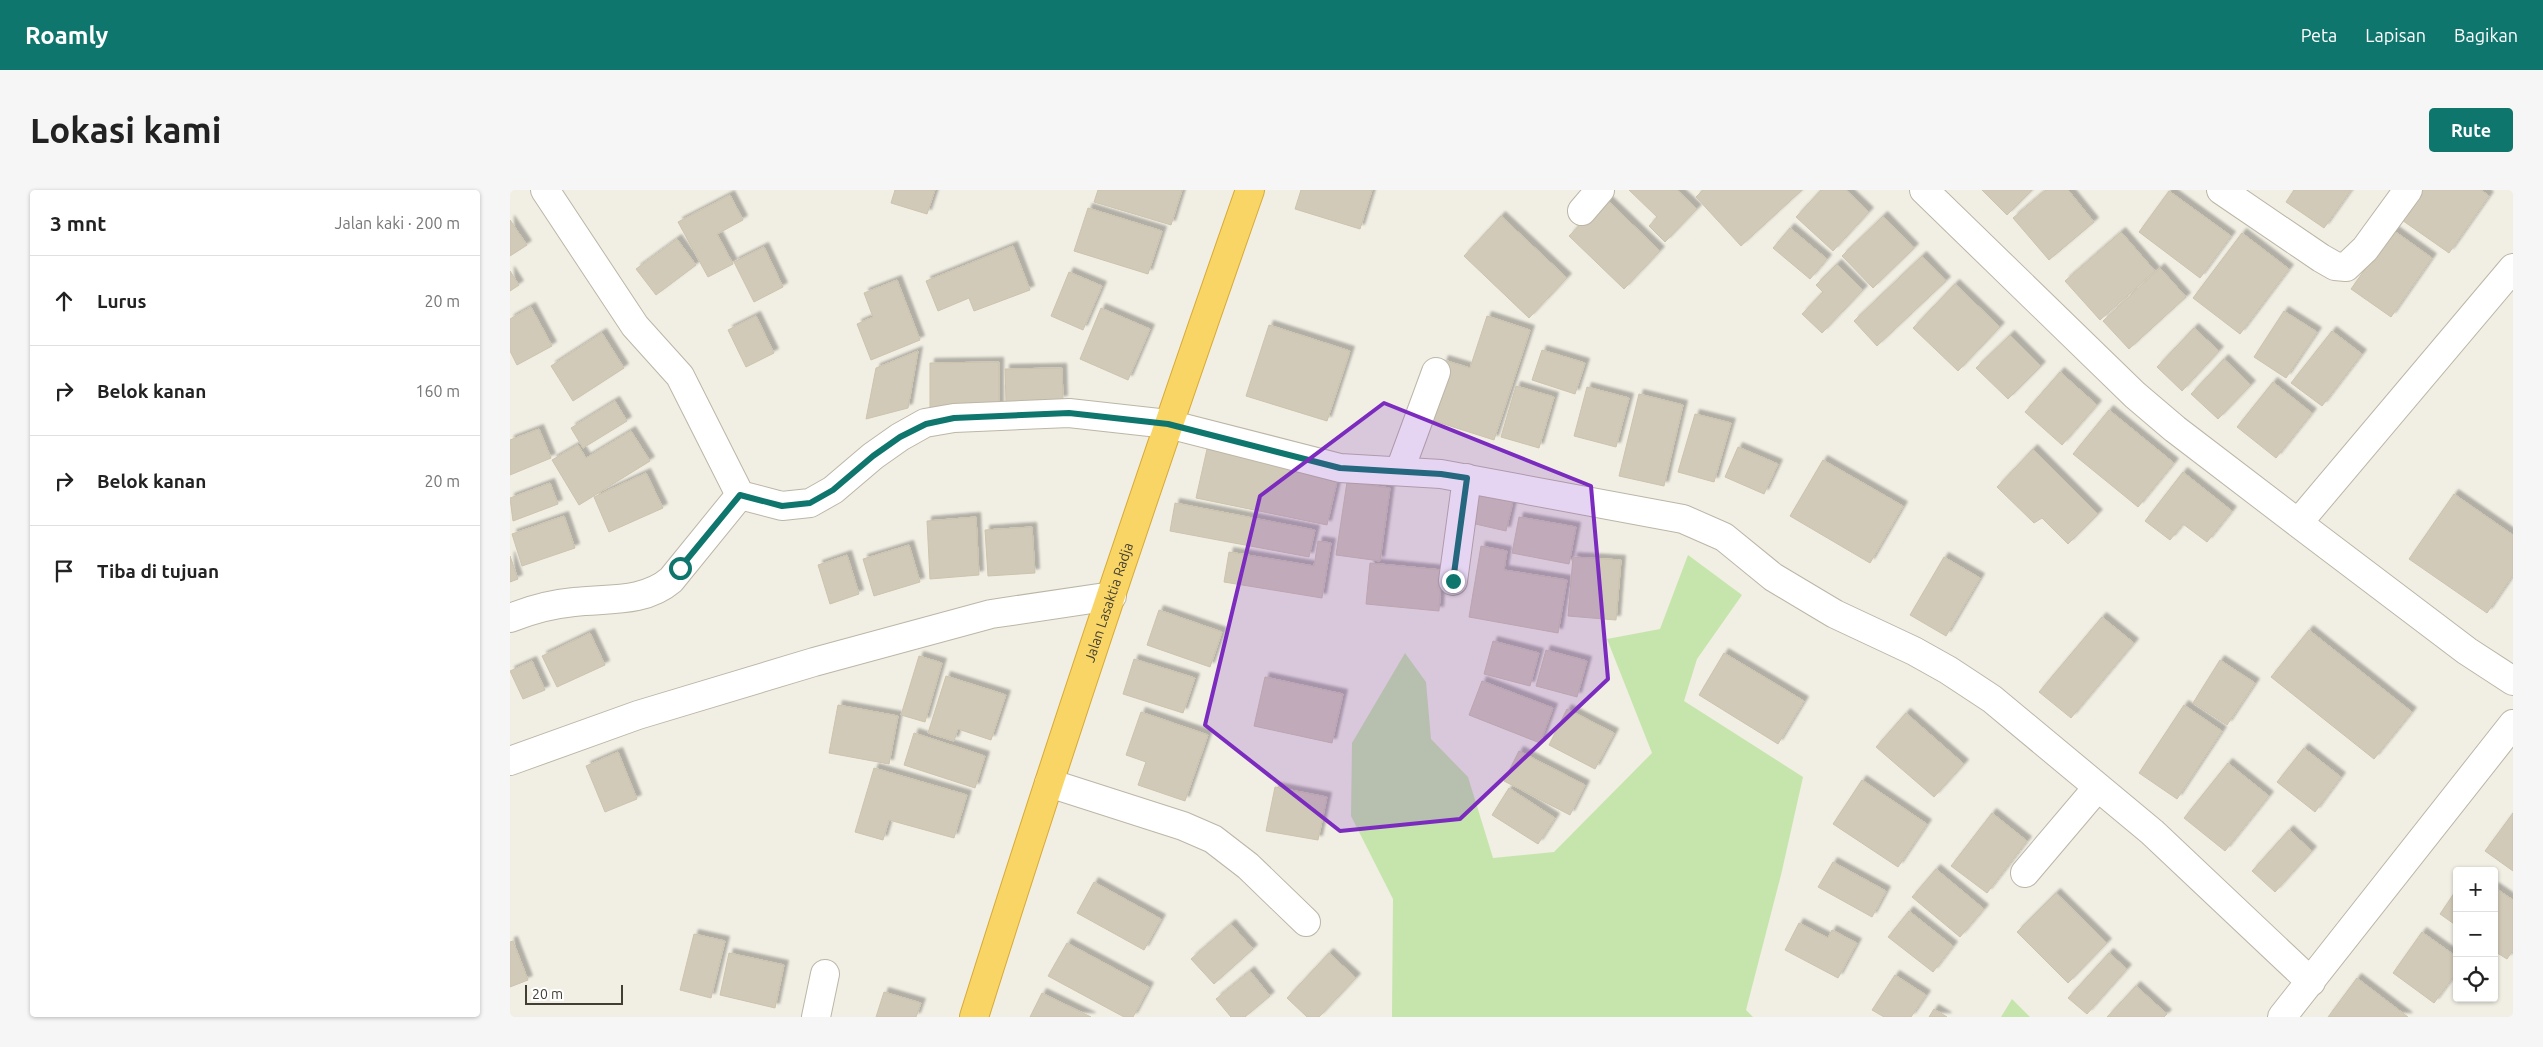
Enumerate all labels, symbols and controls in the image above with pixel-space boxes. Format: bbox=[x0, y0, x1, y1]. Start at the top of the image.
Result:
text: Roamly bbox=[25, 22, 108, 49]
text: Peta bbox=[2301, 25, 2337, 45]
text: Lapisan bbox=[2365, 25, 2426, 45]
text: Bagikan bbox=[2454, 25, 2518, 45]
button: Rute bbox=[2429, 108, 2513, 152]
text: Lokasi kami bbox=[30, 110, 222, 150]
text: 3 mnt bbox=[50, 211, 106, 235]
text: Jalan kaki · 200 m bbox=[335, 214, 460, 232]
icon: ahead bbox=[50, 287, 78, 315]
text: Lurus bbox=[97, 290, 146, 312]
text: 20 m bbox=[424, 292, 460, 310]
icon: right bbox=[50, 377, 78, 405]
text: Belok kanan bbox=[97, 380, 206, 402]
text: 160 m bbox=[415, 382, 460, 400]
icon: right bbox=[50, 467, 78, 495]
text: Belok kanan bbox=[97, 470, 206, 492]
text: 20 m bbox=[424, 472, 460, 490]
street label: Jalan Lasaktia Radja bbox=[1081, 541, 1136, 664]
icon: arrive bbox=[50, 557, 78, 585]
route start bbox=[669, 557, 692, 580]
text: Tiba di tujuan bbox=[97, 560, 219, 582]
route end bbox=[1442, 570, 1465, 593]
map controls bbox=[2453, 867, 2498, 1002]
button: + bbox=[2453, 867, 2498, 912]
button: − bbox=[2453, 912, 2498, 957]
button: locate bbox=[2453, 957, 2498, 1002]
scale bar bbox=[525, 982, 622, 1005]
text: 20 m bbox=[532, 986, 563, 1002]

